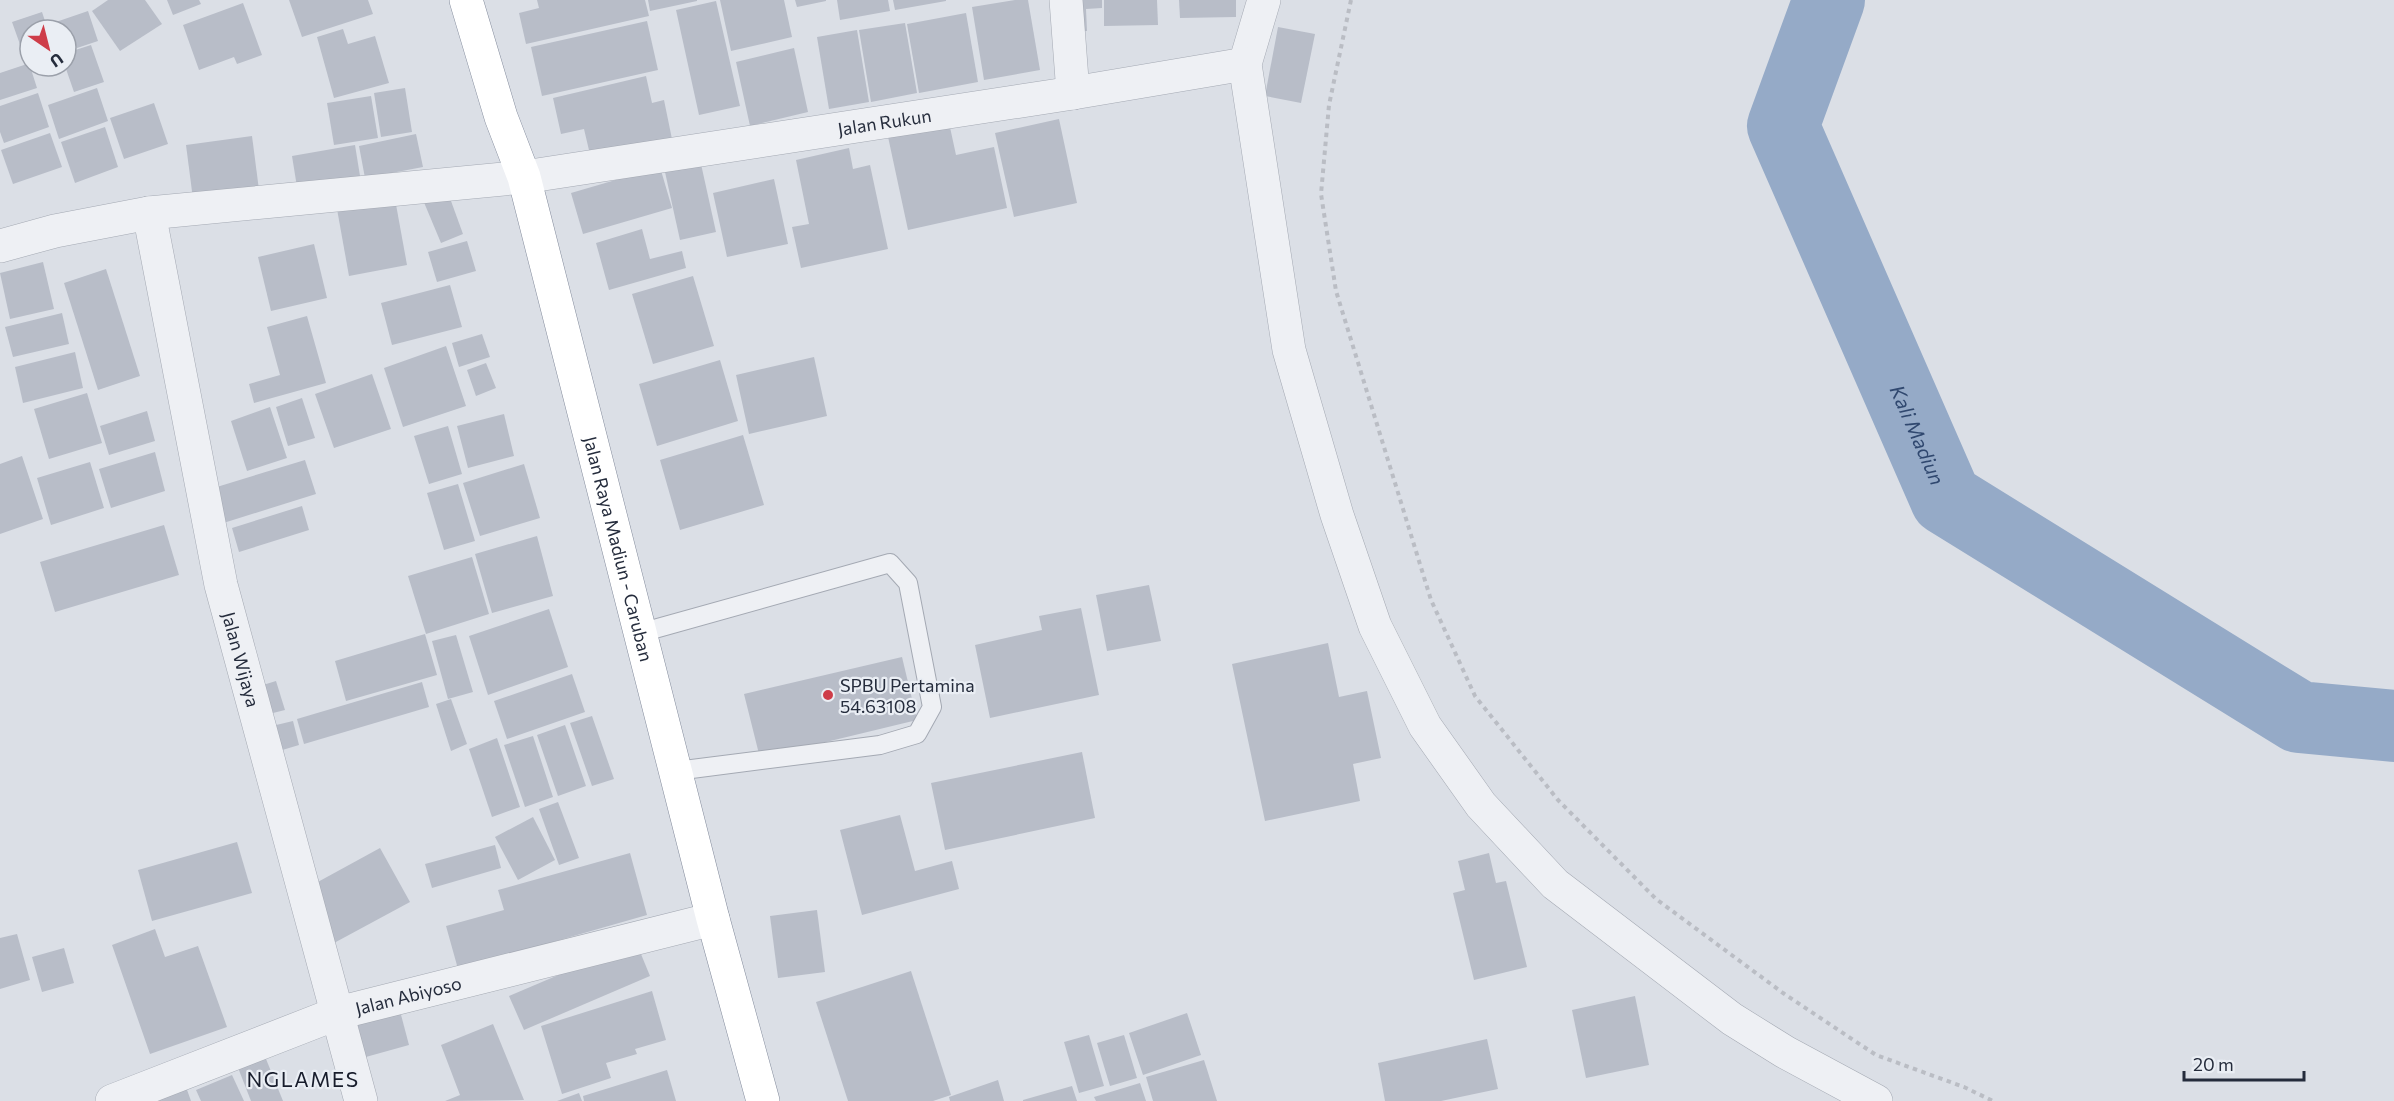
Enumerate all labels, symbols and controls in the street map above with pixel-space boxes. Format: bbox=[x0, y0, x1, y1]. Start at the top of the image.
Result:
north arrow bbox=[18, 18, 78, 78]
text: U bbox=[47, 50, 67, 72]
street label: Jalan Rukun bbox=[836, 104, 933, 140]
water label: Kali Madiun bbox=[1886, 381, 1950, 488]
street label: Jalan Raya Madiun - Caruban bbox=[579, 434, 658, 664]
street label: Jalan Wijaya bbox=[218, 609, 265, 710]
place label: SPBU Pertamina 54.63108 bbox=[840, 674, 975, 717]
marker: SPBU Pertamina 54.63108 bbox=[821, 688, 835, 702]
street label: Jalan Abiyoso bbox=[353, 971, 464, 1019]
scale bar bbox=[2184, 1044, 2304, 1082]
text: 20 m bbox=[2193, 1053, 2234, 1075]
district label: NGLAMES bbox=[246, 1066, 360, 1091]

